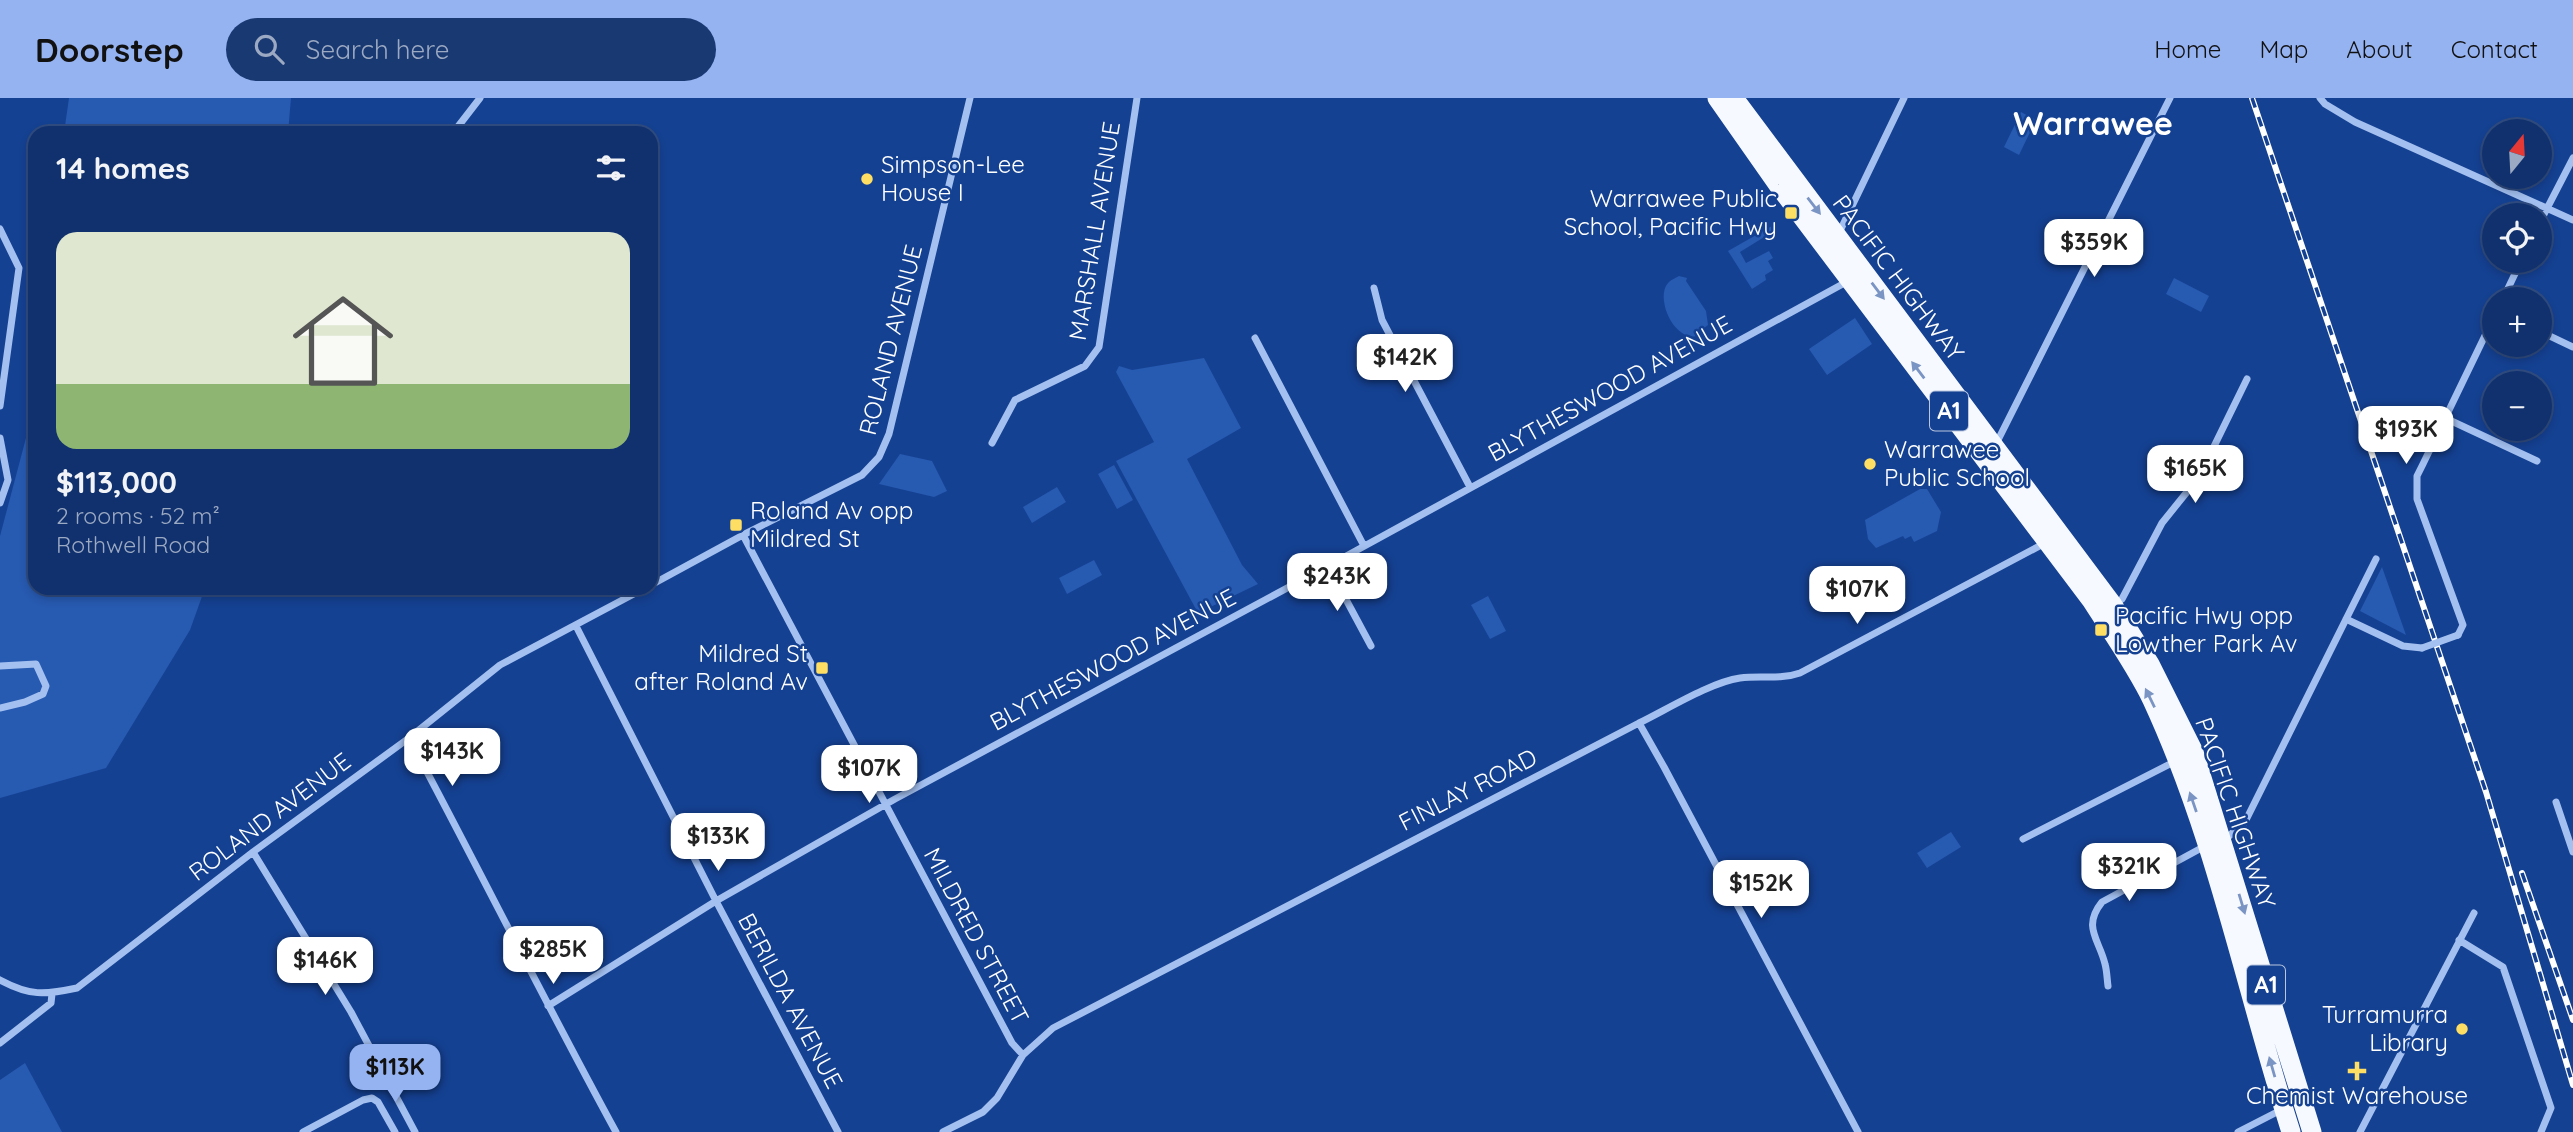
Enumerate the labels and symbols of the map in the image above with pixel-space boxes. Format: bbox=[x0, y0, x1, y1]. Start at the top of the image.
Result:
district label: Warrawee bbox=[2013, 103, 2173, 143]
street label: MARSHALL AVENUE bbox=[1062, 119, 1126, 342]
north arrow bbox=[2482, 119, 2552, 189]
place label: Simpson-Lee House I bbox=[881, 149, 1025, 207]
marker: Simpson-Lee House I bbox=[859, 171, 875, 187]
place label: Warrawee Public School, Pacific Hwy bbox=[1564, 183, 1777, 241]
street label: PACIFIC HIGHWAY bbox=[1827, 188, 1971, 366]
one-way arrow bbox=[1806, 197, 1820, 215]
marker: Warrawee Public School, Pacific Hwy bbox=[1783, 205, 1799, 221]
pin: $359K bbox=[2045, 220, 2143, 279]
street label: ROLAND AVENUE bbox=[852, 242, 928, 438]
one-way arrow bbox=[1870, 282, 1884, 300]
street label: BLYTHESWOOD AVENUE bbox=[1482, 309, 1737, 468]
pin: $142K bbox=[1356, 334, 1454, 394]
one-way arrow bbox=[1911, 360, 1925, 379]
road number: A1 bbox=[1930, 392, 1968, 430]
pin: $193K bbox=[2357, 406, 2455, 466]
place label: Warrawee Public School bbox=[1884, 434, 2030, 492]
pin: $165K bbox=[2146, 446, 2244, 505]
marker: Warrawee Public School bbox=[1862, 456, 1878, 472]
place label: Roland Av opp Mildred St bbox=[750, 495, 913, 553]
marker: Roland Av opp Mildred St bbox=[728, 517, 744, 533]
pin: $243K bbox=[1288, 554, 1386, 613]
pin: $107K bbox=[1808, 566, 1906, 626]
street label: BLYTHESWOOD AVENUE bbox=[984, 581, 1241, 737]
place label: Pacific Hwy opp Lowther Park Av bbox=[2115, 600, 2298, 658]
marker: Pacific Hwy opp Lowther Park Av bbox=[2093, 622, 2109, 638]
place label: Mildred St after Roland Av bbox=[634, 638, 808, 696]
marker: Mildred St after Roland Av bbox=[814, 660, 830, 676]
one-way arrow bbox=[2144, 688, 2156, 708]
street label: PACIFIC HIGHWAY bbox=[2189, 713, 2283, 912]
pin: $143K bbox=[403, 728, 501, 788]
street label: FINLAY ROAD bbox=[1393, 741, 1542, 837]
street label: ROLAND AVENUE bbox=[183, 746, 356, 887]
pin: $107K bbox=[820, 746, 918, 805]
one-way arrow bbox=[2187, 792, 2198, 813]
pin: $133K bbox=[669, 814, 767, 873]
street label: MILDRED STREET bbox=[918, 842, 1036, 1029]
pin: $321K bbox=[2080, 844, 2178, 903]
pin: $152K bbox=[1712, 860, 1810, 920]
one-way arrow bbox=[2237, 894, 2247, 915]
street label: BERILDA AVENUE bbox=[732, 908, 850, 1093]
pin: $285K bbox=[504, 926, 602, 986]
pin: $146K bbox=[276, 937, 374, 997]
road number: A1 bbox=[2247, 965, 2285, 1004]
place label: Turramurra Library bbox=[2322, 999, 2448, 1057]
marker: Turramurra Library bbox=[2454, 1021, 2470, 1037]
pin: $113K bbox=[346, 1044, 444, 1104]
one-way arrow bbox=[2266, 1056, 2276, 1077]
marker: Chemist Warehouse bbox=[2349, 1063, 2365, 1079]
place label: Chemist Warehouse bbox=[2246, 1080, 2468, 1110]

